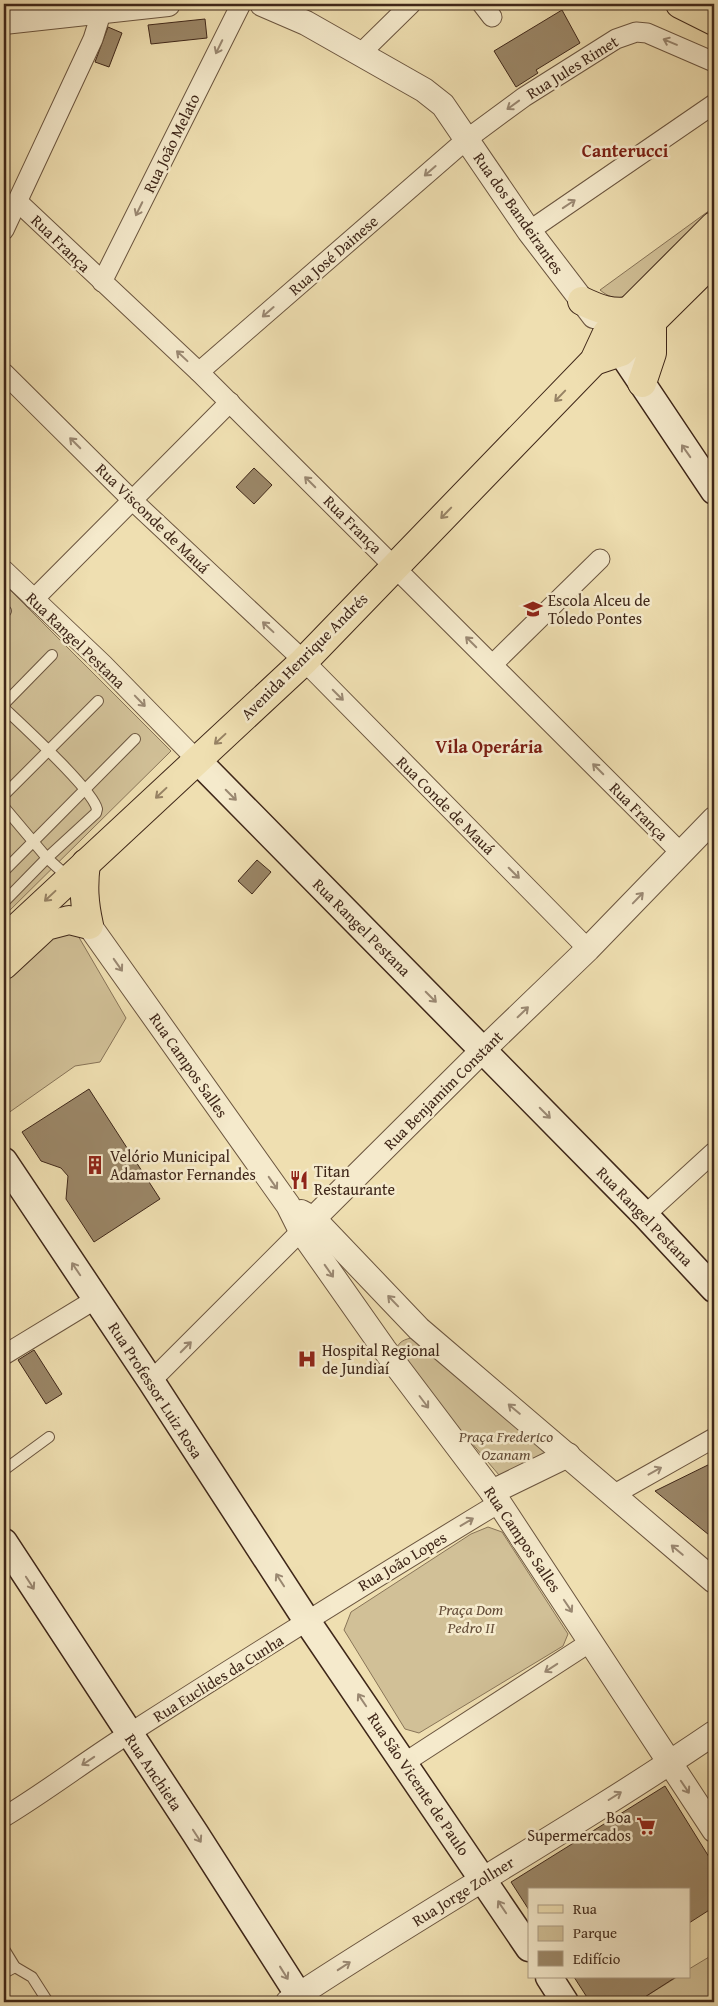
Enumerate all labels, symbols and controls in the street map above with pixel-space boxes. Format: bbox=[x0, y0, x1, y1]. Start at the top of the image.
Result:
street label: Rua Jules Rimet bbox=[521, 29, 623, 105]
one-way arrow bbox=[663, 37, 678, 47]
one-way arrow bbox=[214, 40, 224, 55]
street label: Rua João Melato bbox=[137, 89, 205, 197]
one-way arrow bbox=[506, 100, 520, 110]
district label: Canterucci bbox=[582, 137, 669, 164]
street label: Rua dos Bandeirantes bbox=[468, 147, 570, 279]
one-way arrow bbox=[423, 165, 436, 176]
one-way arrow bbox=[562, 198, 576, 209]
one-way arrow bbox=[134, 201, 144, 216]
street label: Rua França bbox=[26, 209, 96, 278]
street label: Rua José Dainese bbox=[283, 209, 383, 301]
one-way arrow bbox=[261, 306, 274, 318]
one-way arrow bbox=[175, 350, 188, 362]
one-way arrow bbox=[554, 390, 566, 403]
one-way arrow bbox=[69, 437, 81, 449]
one-way arrow bbox=[681, 444, 691, 458]
street label: Rua Visconde de Mauá bbox=[91, 457, 216, 579]
one-way arrow bbox=[304, 476, 316, 488]
street label: Rua França bbox=[318, 489, 388, 559]
one-way arrow bbox=[440, 506, 452, 519]
street label: Rua Rangel Pestana bbox=[21, 586, 132, 694]
street label: Avenida Henrique Andrés bbox=[235, 587, 373, 725]
place label: Escola Alceu de Toledo Pontes bbox=[548, 588, 650, 630]
school or university icon: Escola Alceu de Toledo Pontes bbox=[522, 598, 544, 620]
one-way arrow bbox=[262, 621, 274, 633]
one-way arrow bbox=[464, 636, 477, 648]
one-way arrow bbox=[332, 689, 344, 702]
one-way arrow bbox=[133, 695, 145, 707]
one-way arrow bbox=[213, 733, 226, 745]
district label: Vila Operária bbox=[435, 733, 543, 760]
street label: Rua Conde de Mauá bbox=[391, 750, 501, 860]
one-way arrow bbox=[592, 764, 604, 776]
street label: Rua França bbox=[604, 776, 674, 846]
one-way arrow bbox=[155, 787, 168, 799]
one-way arrow bbox=[225, 788, 237, 801]
one-way arrow bbox=[507, 867, 520, 879]
street label: Rua Rangel Pestana bbox=[307, 872, 417, 982]
one-way arrow bbox=[44, 890, 57, 902]
one-way arrow bbox=[632, 891, 644, 904]
one-way arrow bbox=[113, 958, 123, 972]
one-way arrow bbox=[425, 991, 437, 1003]
one-way arrow bbox=[516, 1006, 529, 1018]
street label: Rua Campos Salles bbox=[144, 1008, 234, 1122]
street label: Rua Benjamim Constant bbox=[378, 1024, 509, 1155]
one-way arrow bbox=[539, 1107, 552, 1119]
place label: Velório Municipal Adamastor Fernandes bbox=[110, 1144, 256, 1186]
building icon: Velório Municipal Adamastor Fernandes bbox=[84, 1154, 106, 1176]
place label: Titan Restaurante bbox=[314, 1159, 395, 1201]
street label: Rua Rangel Pestana bbox=[591, 1161, 699, 1272]
restaurant icon: Titan Restaurante bbox=[288, 1169, 310, 1191]
one-way arrow bbox=[268, 1176, 278, 1190]
one-way arrow bbox=[70, 1262, 81, 1276]
one-way arrow bbox=[324, 1263, 334, 1277]
one-way arrow bbox=[387, 1295, 399, 1308]
street label: Rua Professor Luiz Rosa bbox=[103, 1317, 209, 1463]
place label: Hospital Regional de Jundiaí bbox=[322, 1338, 440, 1380]
one-way arrow bbox=[180, 1341, 192, 1353]
hospital icon: Hospital Regional de Jundiaí bbox=[296, 1348, 318, 1370]
one-way arrow bbox=[419, 1395, 430, 1408]
one-way arrow bbox=[508, 1404, 521, 1415]
park label: Praça Frederico Ozanam bbox=[458, 1424, 553, 1466]
one-way arrow bbox=[648, 1466, 662, 1476]
street label: Rua Campos Salles bbox=[479, 1481, 567, 1597]
one-way arrow bbox=[460, 1516, 474, 1526]
street label: Rua João Lopes bbox=[353, 1525, 451, 1597]
one-way arrow bbox=[671, 1545, 684, 1556]
one-way arrow bbox=[275, 1573, 286, 1587]
one-way arrow bbox=[25, 1576, 36, 1590]
park label: Praça Dom Pedro II bbox=[437, 1597, 504, 1639]
one-way arrow bbox=[564, 1599, 574, 1613]
street label: Rua Euclides da Cunha bbox=[148, 1628, 288, 1728]
one-way arrow bbox=[544, 1663, 558, 1673]
one-way arrow bbox=[357, 1694, 367, 1708]
street label: Rua São Vicente de Paulo bbox=[362, 1708, 476, 1860]
street label: Rua Anchieta bbox=[119, 1729, 189, 1816]
one-way arrow bbox=[81, 1756, 95, 1766]
one-way arrow bbox=[680, 1780, 691, 1794]
one-way arrow bbox=[608, 1791, 622, 1801]
place label: Boa Supermercados bbox=[527, 1805, 631, 1847]
supermarket icon: Boa Supermercados bbox=[635, 1815, 657, 1837]
one-way arrow bbox=[192, 1828, 202, 1842]
street label: Rua Jorge Zollner bbox=[407, 1850, 519, 1932]
legend bbox=[528, 1888, 690, 1978]
text: Rua bbox=[573, 1898, 597, 1919]
one-way arrow bbox=[497, 1900, 507, 1914]
text: Parque bbox=[573, 1922, 617, 1943]
text: Edifício bbox=[573, 1948, 621, 1969]
one-way arrow bbox=[337, 1961, 351, 1972]
one-way arrow bbox=[279, 1965, 289, 1979]

